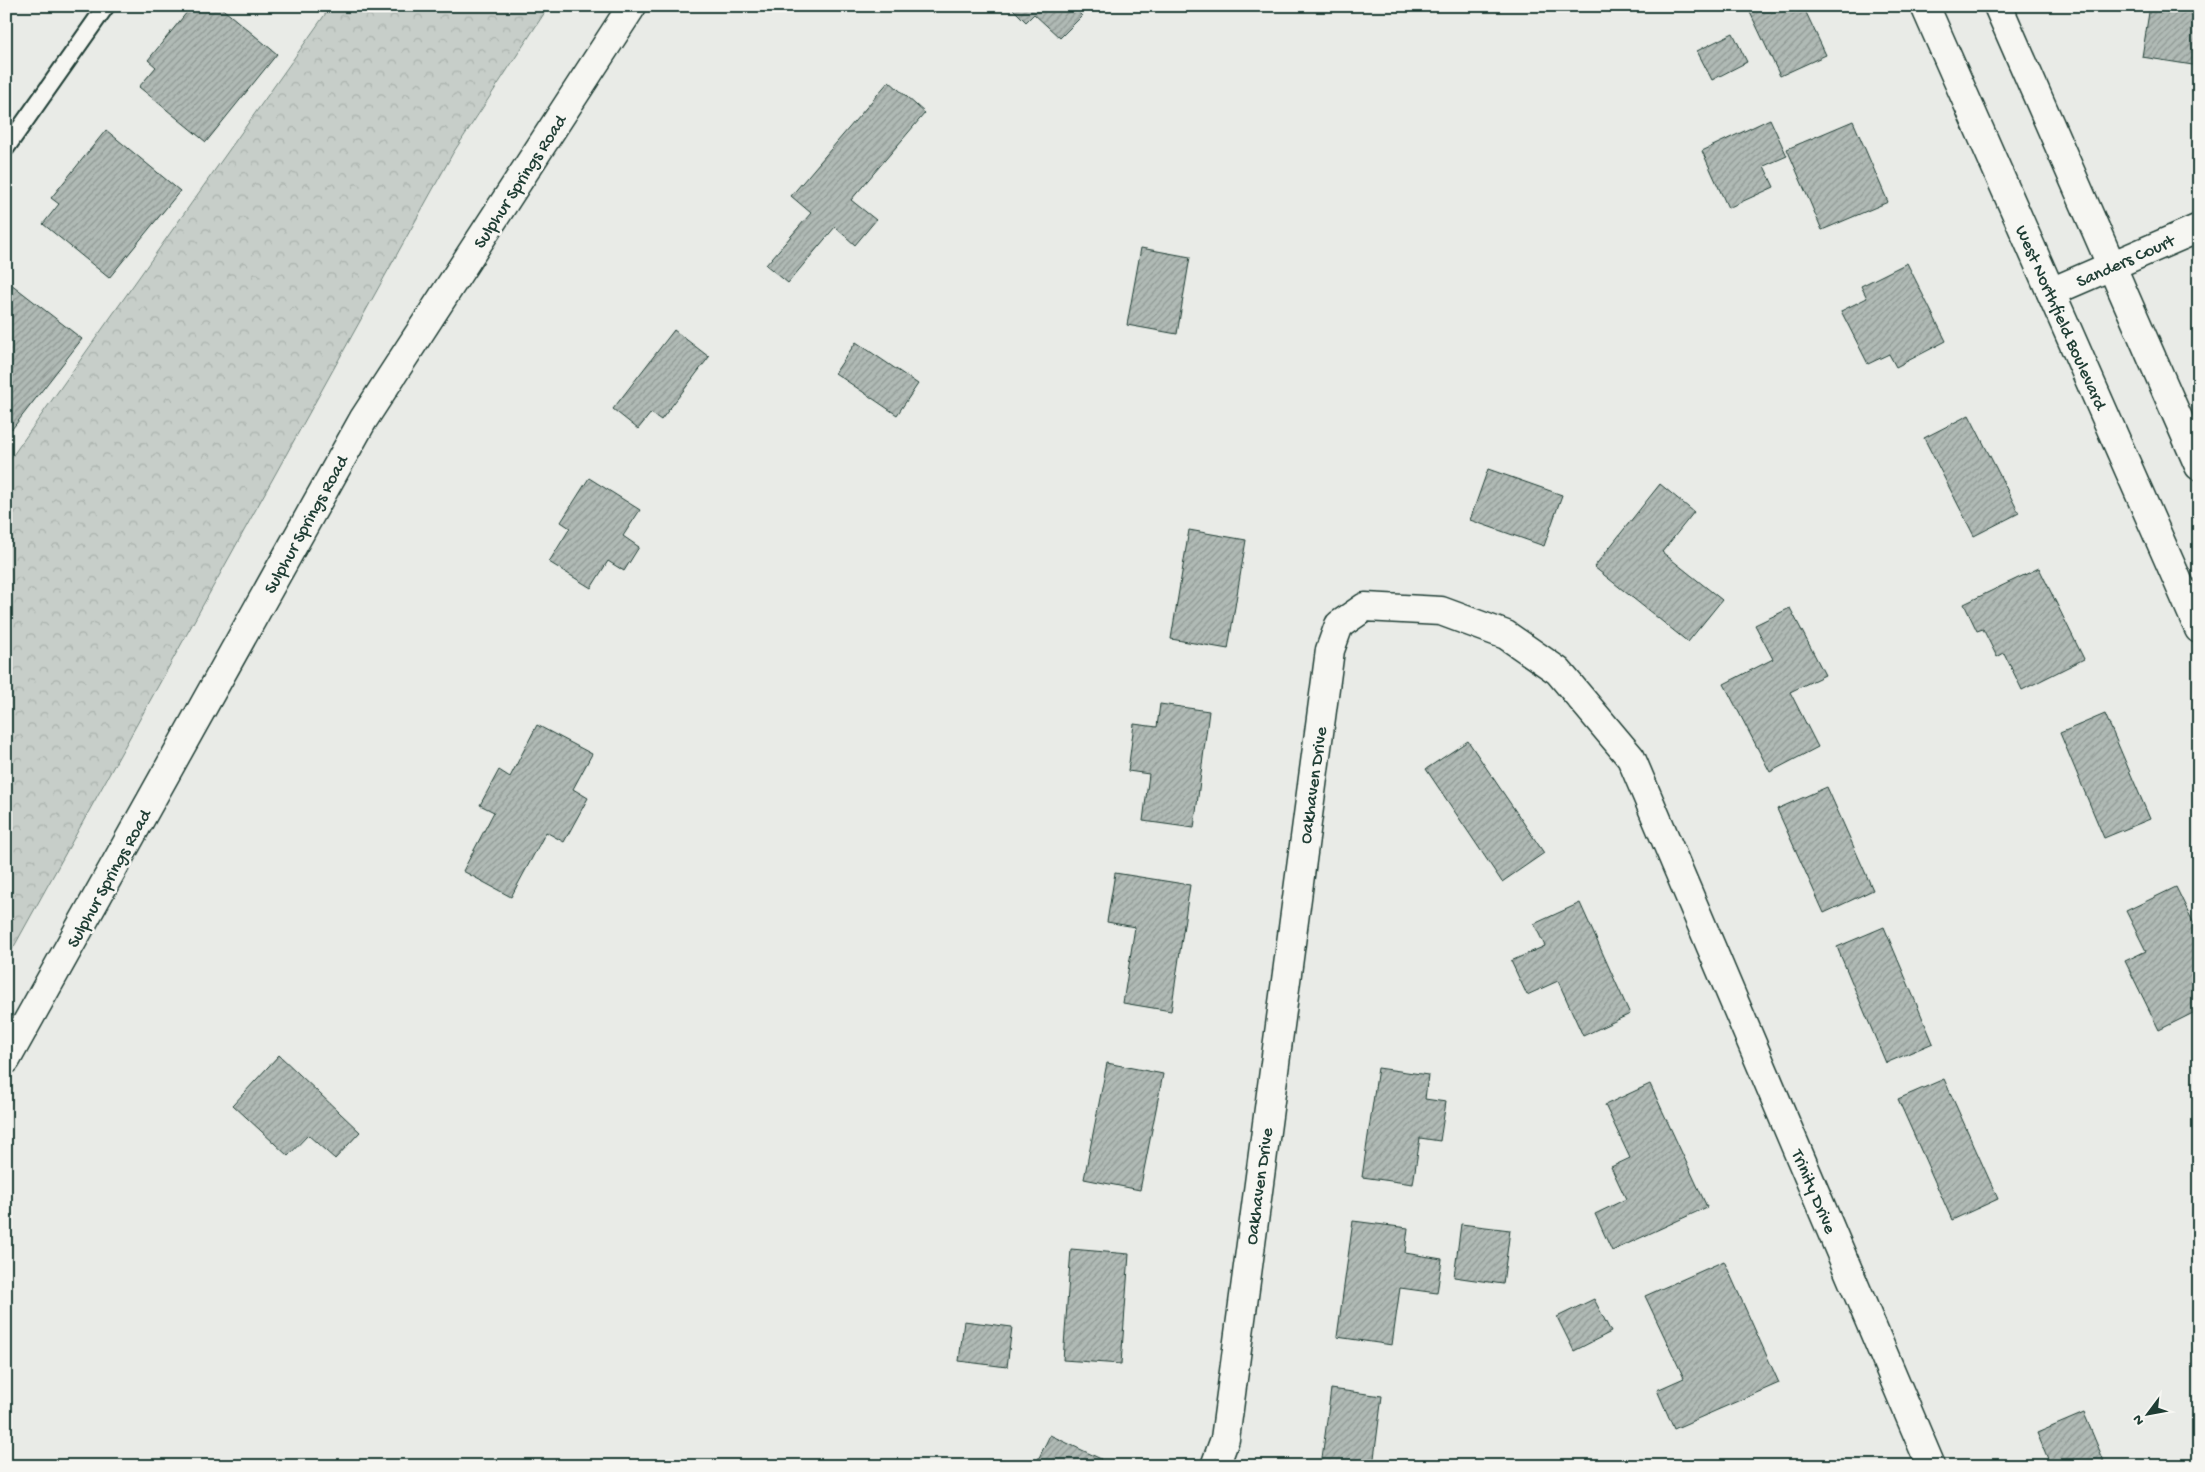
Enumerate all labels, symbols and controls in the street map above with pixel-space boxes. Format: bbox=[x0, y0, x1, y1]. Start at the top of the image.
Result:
street label: Sulphur Springs Road bbox=[470, 110, 573, 253]
street label: West Northfield Boulevard bbox=[2009, 222, 2111, 415]
street label: Sanders Court bbox=[2074, 231, 2180, 293]
street label: Sulphur Springs Road bbox=[260, 451, 355, 598]
street label: Oakhaven Drive bbox=[1296, 725, 1333, 845]
street label: Sulphur Springs Road bbox=[63, 805, 158, 952]
street label: Oakhaven Drive bbox=[1242, 1126, 1279, 1246]
street label: Trinity Drive bbox=[1785, 1146, 1840, 1238]
north arrow bbox=[2122, 1390, 2172, 1440]
text: N bbox=[2129, 1411, 2149, 1428]

